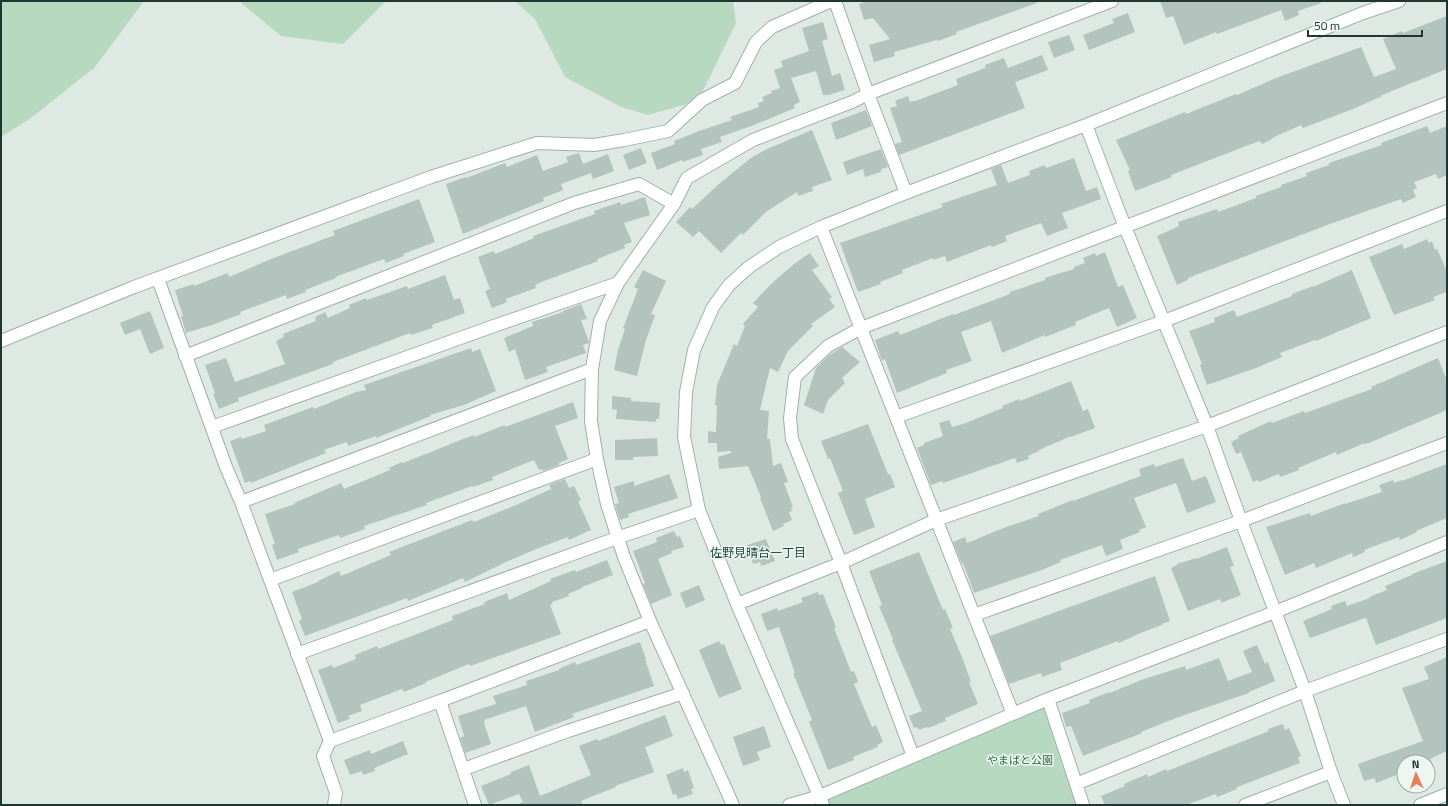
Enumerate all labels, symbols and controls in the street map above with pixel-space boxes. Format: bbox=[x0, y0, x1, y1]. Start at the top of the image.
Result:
scale bar bbox=[1308, 12, 1422, 38]
text: 50 m bbox=[1314, 16, 1340, 35]
district label: 佐野見晴台一丁目 bbox=[710, 543, 806, 562]
park label: やまばと公園 bbox=[987, 752, 1053, 768]
north arrow bbox=[1396, 754, 1436, 794]
text: N bbox=[1411, 756, 1420, 772]

